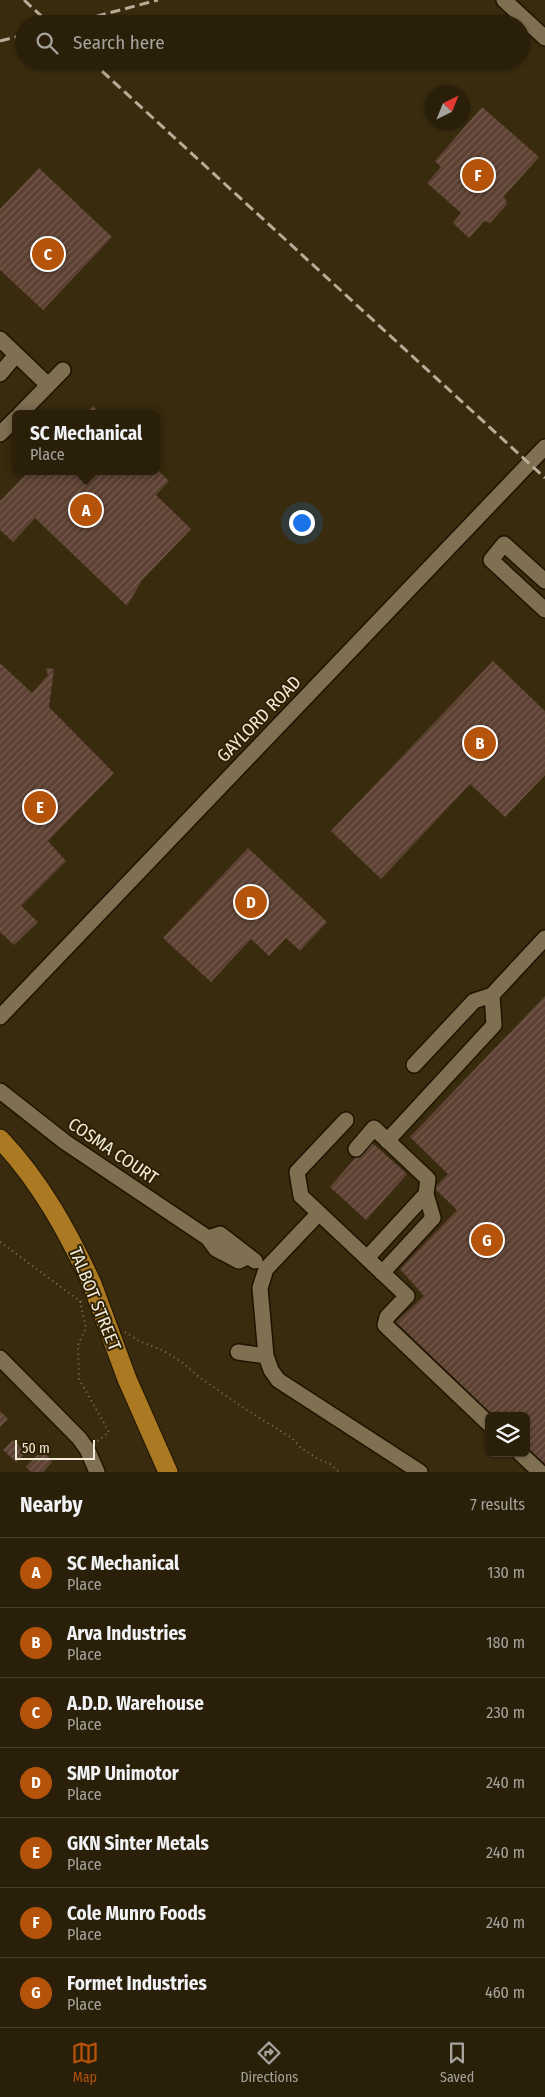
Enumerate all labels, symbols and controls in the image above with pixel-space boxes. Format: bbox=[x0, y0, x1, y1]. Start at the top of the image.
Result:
search box bbox=[15, 15, 530, 70]
icon: search bbox=[33, 29, 61, 57]
text: Search here bbox=[73, 31, 165, 54]
north arrow bbox=[425, 85, 470, 130]
pin: F bbox=[462, 156, 494, 194]
pin: C bbox=[32, 235, 64, 273]
popup bbox=[12, 410, 160, 475]
text: SC Mechanical bbox=[30, 422, 142, 445]
text: Place bbox=[30, 445, 65, 464]
pin: A bbox=[70, 491, 102, 529]
your location bbox=[289, 510, 315, 536]
street label: GAYLORD ROAD bbox=[212, 671, 306, 767]
pin: B bbox=[464, 724, 496, 762]
pin: E bbox=[24, 788, 56, 826]
pin: D bbox=[235, 883, 267, 921]
street label: COSMA COURT bbox=[64, 1113, 163, 1190]
pin: G bbox=[471, 1221, 503, 1259]
street label: TALBOT STREET bbox=[64, 1244, 126, 1355]
map controls bbox=[485, 1412, 530, 1457]
button: layers bbox=[485, 1412, 530, 1457]
scale bar bbox=[15, 1437, 95, 1460]
text: 50 m bbox=[22, 1440, 50, 1457]
text: Nearby bbox=[20, 1492, 82, 1518]
text: 7 results bbox=[470, 1495, 525, 1514]
text: SC Mechanical bbox=[67, 1552, 179, 1575]
text: A bbox=[32, 1563, 40, 1582]
text: 130 m bbox=[487, 1563, 525, 1582]
text: Place bbox=[67, 1575, 102, 1594]
text: Arva Industries bbox=[67, 1622, 186, 1645]
text: B bbox=[32, 1633, 40, 1652]
text: 180 m bbox=[486, 1633, 525, 1652]
text: Place bbox=[67, 1645, 102, 1664]
text: A.D.D. Warehouse bbox=[67, 1692, 204, 1715]
text: C bbox=[32, 1703, 40, 1722]
text: 230 m bbox=[486, 1703, 525, 1722]
text: Place bbox=[67, 1715, 102, 1734]
text: SMP Unimotor bbox=[67, 1762, 179, 1785]
text: D bbox=[31, 1773, 41, 1792]
text: 240 m bbox=[486, 1773, 525, 1792]
text: Place bbox=[67, 1785, 102, 1804]
text: GKN Sinter Metals bbox=[67, 1832, 209, 1855]
text: E bbox=[32, 1843, 40, 1862]
text: 240 m bbox=[486, 1843, 525, 1862]
text: Place bbox=[67, 1855, 102, 1874]
text: Cole Munro Foods bbox=[67, 1902, 206, 1925]
text: F bbox=[32, 1913, 40, 1932]
text: 240 m bbox=[486, 1913, 525, 1932]
text: Place bbox=[67, 1925, 102, 1944]
text: Formet Industries bbox=[67, 1972, 207, 1995]
text: G bbox=[31, 1983, 41, 2002]
text: 460 m bbox=[485, 1983, 525, 2002]
text: Place bbox=[67, 1995, 102, 2014]
tab: Map bbox=[71, 2039, 99, 2086]
tab: Directions bbox=[240, 2039, 298, 2086]
tab: Saved bbox=[440, 2039, 474, 2086]

